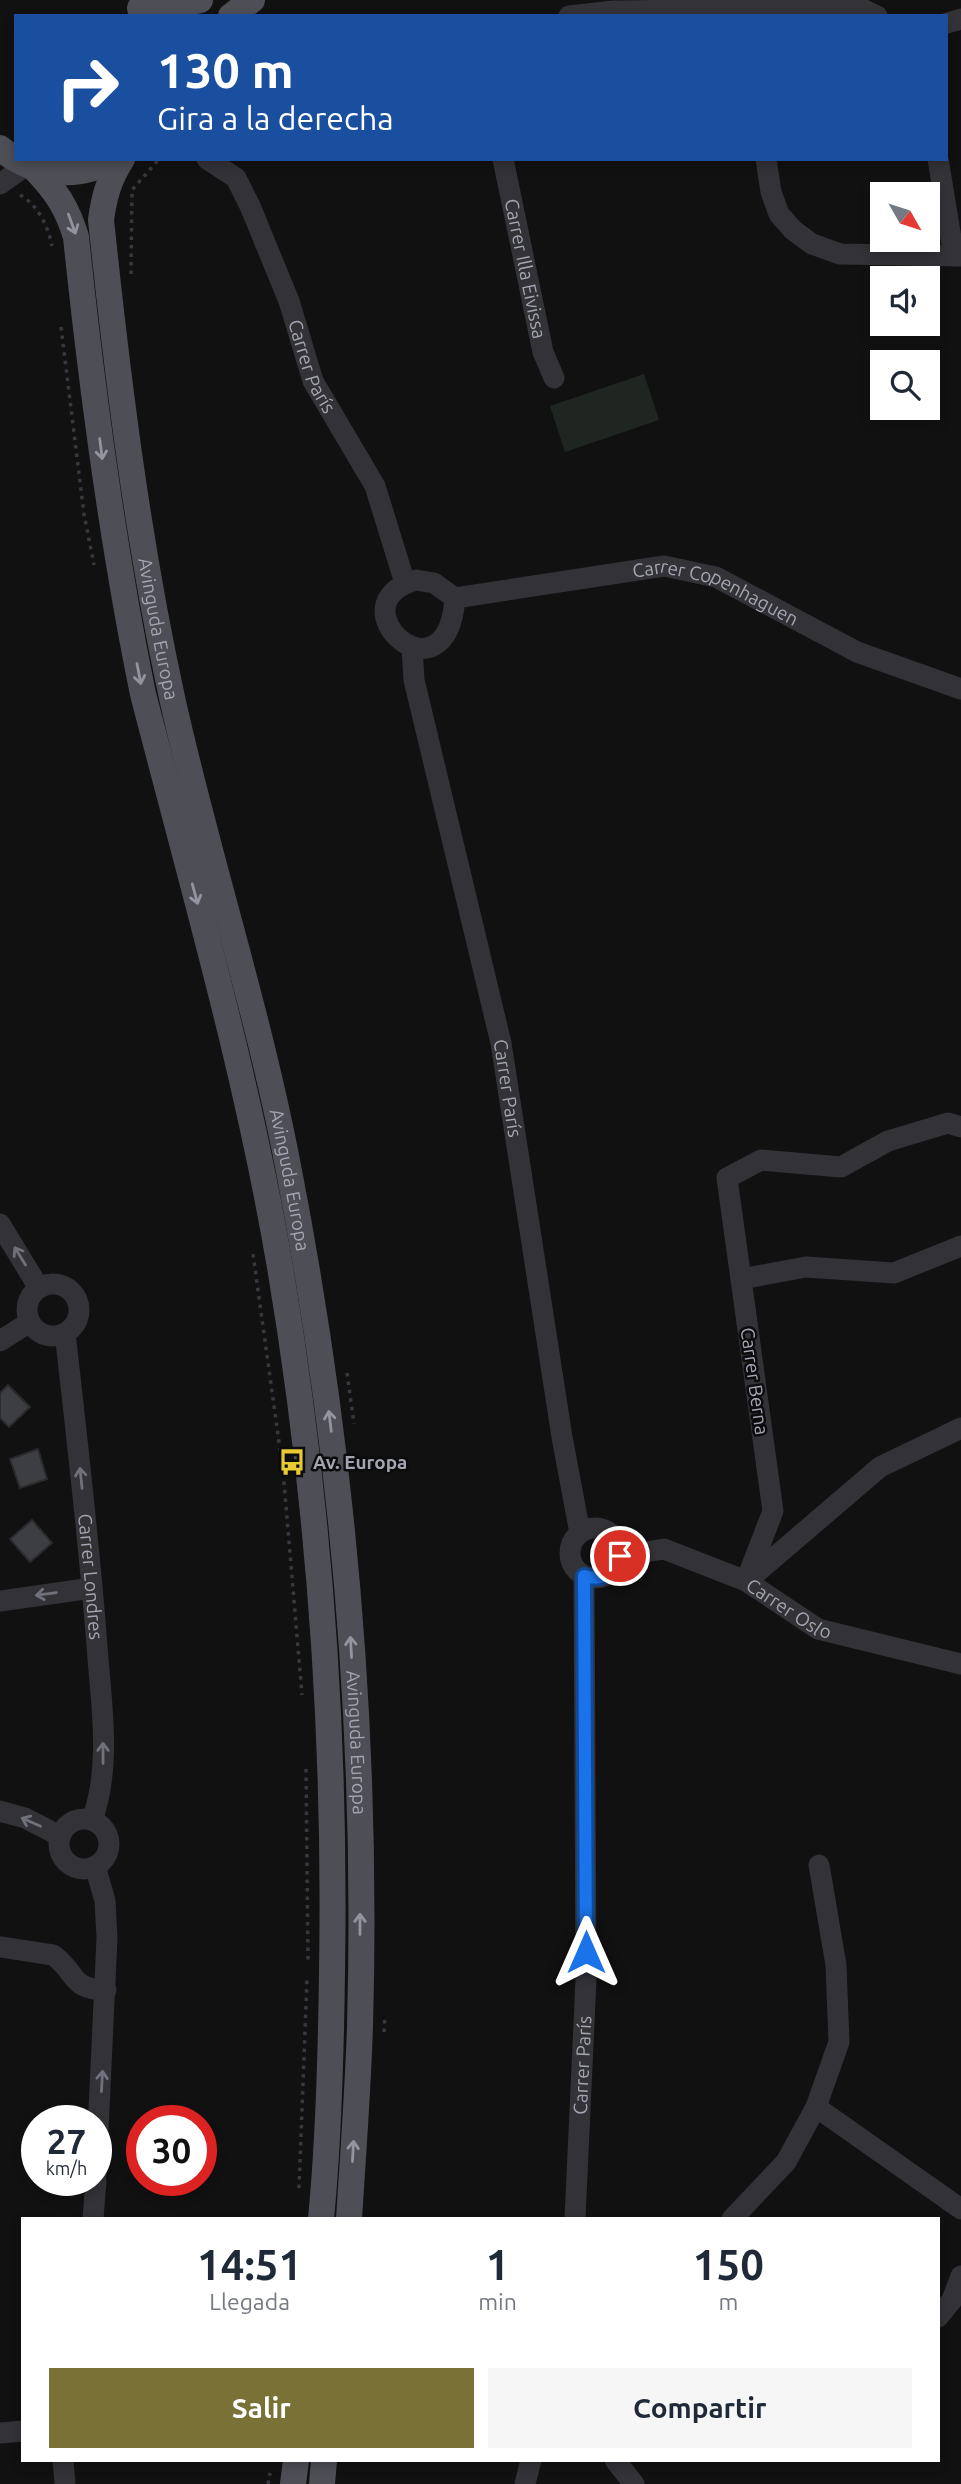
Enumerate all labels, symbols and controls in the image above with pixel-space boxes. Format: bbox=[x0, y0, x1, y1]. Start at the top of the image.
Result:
icon: right bbox=[42, 42, 133, 133]
text: 130 m bbox=[157, 42, 294, 97]
text: Gira a la derecha bbox=[157, 100, 394, 136]
north arrow bbox=[870, 182, 940, 252]
map controls bbox=[870, 182, 940, 420]
street label: Carrer Illa Eivissa bbox=[501, 197, 551, 341]
one-way arrow bbox=[67, 213, 79, 235]
button: sound bbox=[870, 266, 940, 336]
street label: Carrer París bbox=[284, 317, 340, 417]
button: search bbox=[870, 350, 940, 420]
one-way arrow bbox=[95, 437, 108, 460]
street label: Carrer Copenhaguen bbox=[631, 555, 802, 630]
street label: Avinguda Europa bbox=[134, 556, 183, 702]
one-way arrow bbox=[132, 662, 146, 685]
one-way arrow bbox=[189, 882, 202, 905]
street label: Carrer París bbox=[490, 1038, 526, 1139]
street label: Avinguda Europa bbox=[266, 1107, 314, 1253]
one-way arrow bbox=[12, 1246, 26, 1266]
street label: Carrer Berna bbox=[737, 1326, 773, 1436]
one-way arrow bbox=[323, 1410, 336, 1433]
bus stop icon: Av. Europa bbox=[277, 1447, 307, 1477]
place label: Av. Europa bbox=[313, 1451, 407, 1473]
one-way arrow bbox=[75, 1467, 88, 1490]
street label: Carrer Londres bbox=[74, 1512, 107, 1641]
pin bbox=[590, 1526, 650, 1586]
icon: arrive bbox=[601, 1537, 639, 1575]
street label: Carrer Oslo bbox=[742, 1573, 834, 1643]
one-way arrow bbox=[35, 1588, 58, 1601]
one-way arrow bbox=[344, 1636, 357, 1659]
street label: Avinguda Europa bbox=[342, 1670, 371, 1815]
one-way arrow bbox=[96, 1742, 110, 1765]
one-way arrow bbox=[21, 1815, 42, 1828]
one-way arrow bbox=[353, 1912, 367, 1935]
position arrow bbox=[549, 1915, 623, 1989]
street label: Carrer París bbox=[569, 2015, 595, 2115]
one-way arrow bbox=[95, 2070, 108, 2093]
speed limit sign: 30 bbox=[126, 2105, 217, 2196]
text: 27 bbox=[47, 2121, 86, 2161]
one-way arrow bbox=[347, 2140, 360, 2163]
text: km/h bbox=[46, 2158, 87, 2178]
text: 14:51 bbox=[197, 2241, 302, 2288]
text: 1 bbox=[486, 2241, 509, 2288]
text: 150 bbox=[693, 2241, 764, 2288]
text: Llegada bbox=[209, 2289, 290, 2314]
text: min bbox=[478, 2289, 517, 2314]
text: m bbox=[718, 2289, 738, 2314]
button: Salir bbox=[49, 2368, 474, 2448]
button: Compartir bbox=[488, 2368, 912, 2448]

